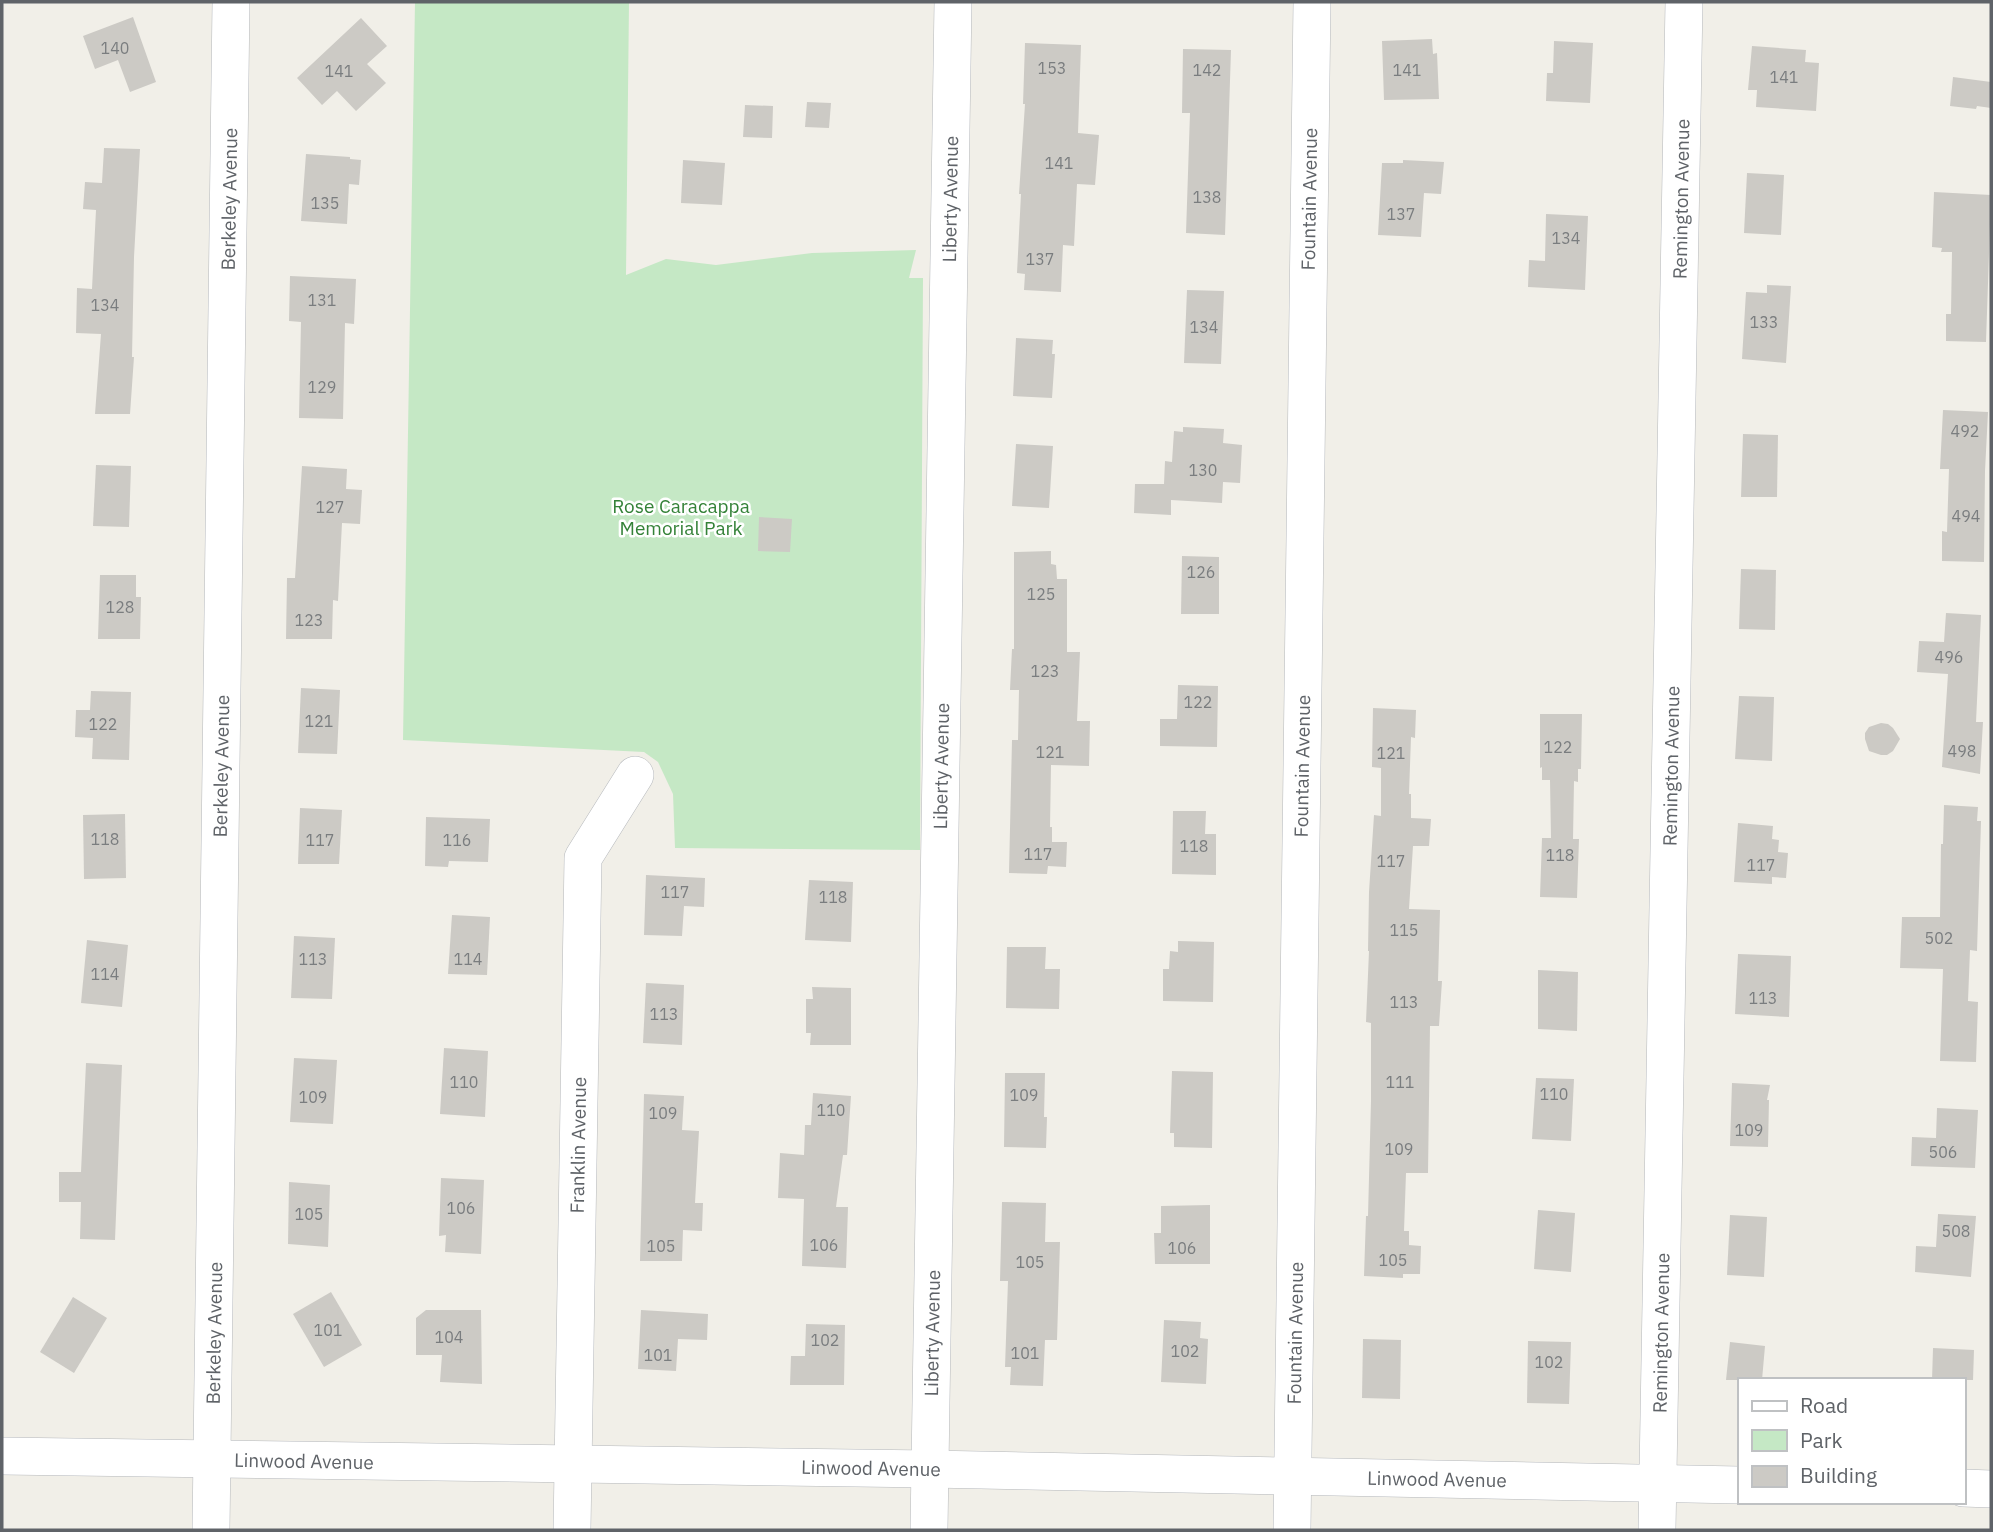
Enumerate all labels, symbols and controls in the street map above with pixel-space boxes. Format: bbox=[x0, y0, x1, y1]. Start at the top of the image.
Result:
house number: 140 bbox=[101, 38, 129, 58]
house number: 153 bbox=[1038, 58, 1066, 78]
house number: 142 bbox=[1193, 60, 1221, 80]
house number: 141 bbox=[1393, 60, 1421, 80]
house number: 141 bbox=[325, 61, 353, 81]
house number: 141 bbox=[1770, 67, 1798, 87]
street label: Remington Avenue bbox=[1668, 119, 1694, 279]
street label: Berkeley Avenue bbox=[216, 127, 242, 271]
street label: Fountain Avenue bbox=[1296, 127, 1322, 271]
street label: Liberty Avenue bbox=[937, 135, 963, 263]
house number: 141 bbox=[1045, 153, 1073, 173]
house number: 138 bbox=[1193, 187, 1221, 207]
house number: 135 bbox=[311, 193, 339, 213]
house number: 137 bbox=[1387, 204, 1415, 224]
house number: 134 bbox=[1552, 228, 1580, 248]
house number: 137 bbox=[1026, 249, 1054, 269]
house number: 131 bbox=[308, 290, 336, 310]
house number: 134 bbox=[91, 295, 119, 315]
house number: 133 bbox=[1750, 312, 1778, 332]
house number: 134 bbox=[1190, 317, 1218, 337]
house number: 129 bbox=[308, 377, 336, 397]
house number: 492 bbox=[1951, 421, 1979, 441]
house number: 130 bbox=[1189, 460, 1217, 480]
park label: Rose Caracappa Memorial Park bbox=[612, 494, 750, 540]
house number: 127 bbox=[316, 497, 344, 517]
house number: 494 bbox=[1952, 506, 1980, 526]
house number: 126 bbox=[1187, 562, 1215, 582]
house number: 125 bbox=[1027, 584, 1055, 604]
house number: 128 bbox=[106, 597, 134, 617]
house number: 123 bbox=[295, 610, 323, 630]
house number: 496 bbox=[1935, 647, 1963, 667]
house number: 123 bbox=[1031, 661, 1059, 681]
street label: Remington Avenue bbox=[1658, 686, 1684, 846]
house number: 122 bbox=[1184, 692, 1212, 712]
street label: Berkeley Avenue bbox=[208, 694, 234, 838]
street label: Fountain Avenue bbox=[1289, 694, 1315, 838]
street label: Liberty Avenue bbox=[928, 702, 954, 830]
house number: 121 bbox=[305, 711, 333, 731]
house number: 122 bbox=[89, 714, 117, 734]
house number: 122 bbox=[1544, 737, 1572, 757]
house number: 498 bbox=[1948, 741, 1976, 761]
house number: 121 bbox=[1036, 742, 1064, 762]
house number: 121 bbox=[1377, 743, 1405, 763]
house number: 118 bbox=[91, 829, 119, 849]
house number: 117 bbox=[306, 830, 334, 850]
house number: 116 bbox=[443, 830, 471, 850]
house number: 118 bbox=[1180, 836, 1208, 856]
house number: 117 bbox=[1024, 844, 1052, 864]
house number: 118 bbox=[1546, 845, 1574, 865]
house number: 117 bbox=[1377, 851, 1405, 871]
house number: 117 bbox=[1747, 855, 1775, 875]
house number: 117 bbox=[661, 882, 689, 902]
house number: 118 bbox=[819, 887, 847, 907]
house number: 115 bbox=[1390, 920, 1418, 940]
house number: 502 bbox=[1925, 928, 1953, 948]
house number: 113 bbox=[299, 949, 327, 969]
house number: 114 bbox=[454, 949, 482, 969]
house number: 114 bbox=[91, 964, 119, 984]
house number: 113 bbox=[1749, 988, 1777, 1008]
house number: 113 bbox=[1390, 992, 1418, 1012]
house number: 113 bbox=[650, 1004, 678, 1024]
house number: 110 bbox=[450, 1072, 478, 1092]
house number: 111 bbox=[1386, 1072, 1414, 1092]
street label: Franklin Avenue bbox=[565, 1076, 591, 1214]
house number: 110 bbox=[1540, 1084, 1568, 1104]
house number: 109 bbox=[1010, 1085, 1038, 1105]
house number: 109 bbox=[299, 1087, 327, 1107]
house number: 110 bbox=[817, 1100, 845, 1120]
house number: 109 bbox=[649, 1103, 677, 1123]
house number: 109 bbox=[1735, 1120, 1763, 1140]
house number: 109 bbox=[1385, 1139, 1413, 1159]
house number: 506 bbox=[1929, 1142, 1957, 1162]
house number: 106 bbox=[447, 1198, 475, 1218]
house number: 105 bbox=[295, 1204, 323, 1224]
house number: 508 bbox=[1942, 1221, 1970, 1241]
house number: 106 bbox=[810, 1235, 838, 1255]
house number: 105 bbox=[647, 1236, 675, 1256]
house number: 106 bbox=[1168, 1238, 1196, 1258]
house number: 105 bbox=[1379, 1250, 1407, 1270]
house number: 105 bbox=[1016, 1252, 1044, 1272]
street label: Remington Avenue bbox=[1648, 1253, 1674, 1413]
street label: Berkeley Avenue bbox=[201, 1261, 227, 1405]
street label: Fountain Avenue bbox=[1282, 1261, 1308, 1405]
street label: Liberty Avenue bbox=[919, 1269, 945, 1397]
house number: 101 bbox=[314, 1320, 342, 1340]
house number: 104 bbox=[435, 1327, 463, 1347]
house number: 102 bbox=[811, 1330, 839, 1350]
house number: 102 bbox=[1171, 1341, 1199, 1361]
house number: 101 bbox=[1011, 1343, 1039, 1363]
house number: 101 bbox=[644, 1345, 672, 1365]
house number: 102 bbox=[1535, 1352, 1563, 1372]
legend bbox=[1738, 1378, 1965, 1504]
text: Road bbox=[1800, 1391, 1848, 1419]
text: Park bbox=[1800, 1426, 1843, 1454]
street label: Linwood Avenue bbox=[234, 1448, 374, 1474]
street label: Linwood Avenue bbox=[801, 1455, 941, 1481]
text: Building bbox=[1800, 1461, 1877, 1489]
street label: Linwood Avenue bbox=[1367, 1466, 1507, 1492]

